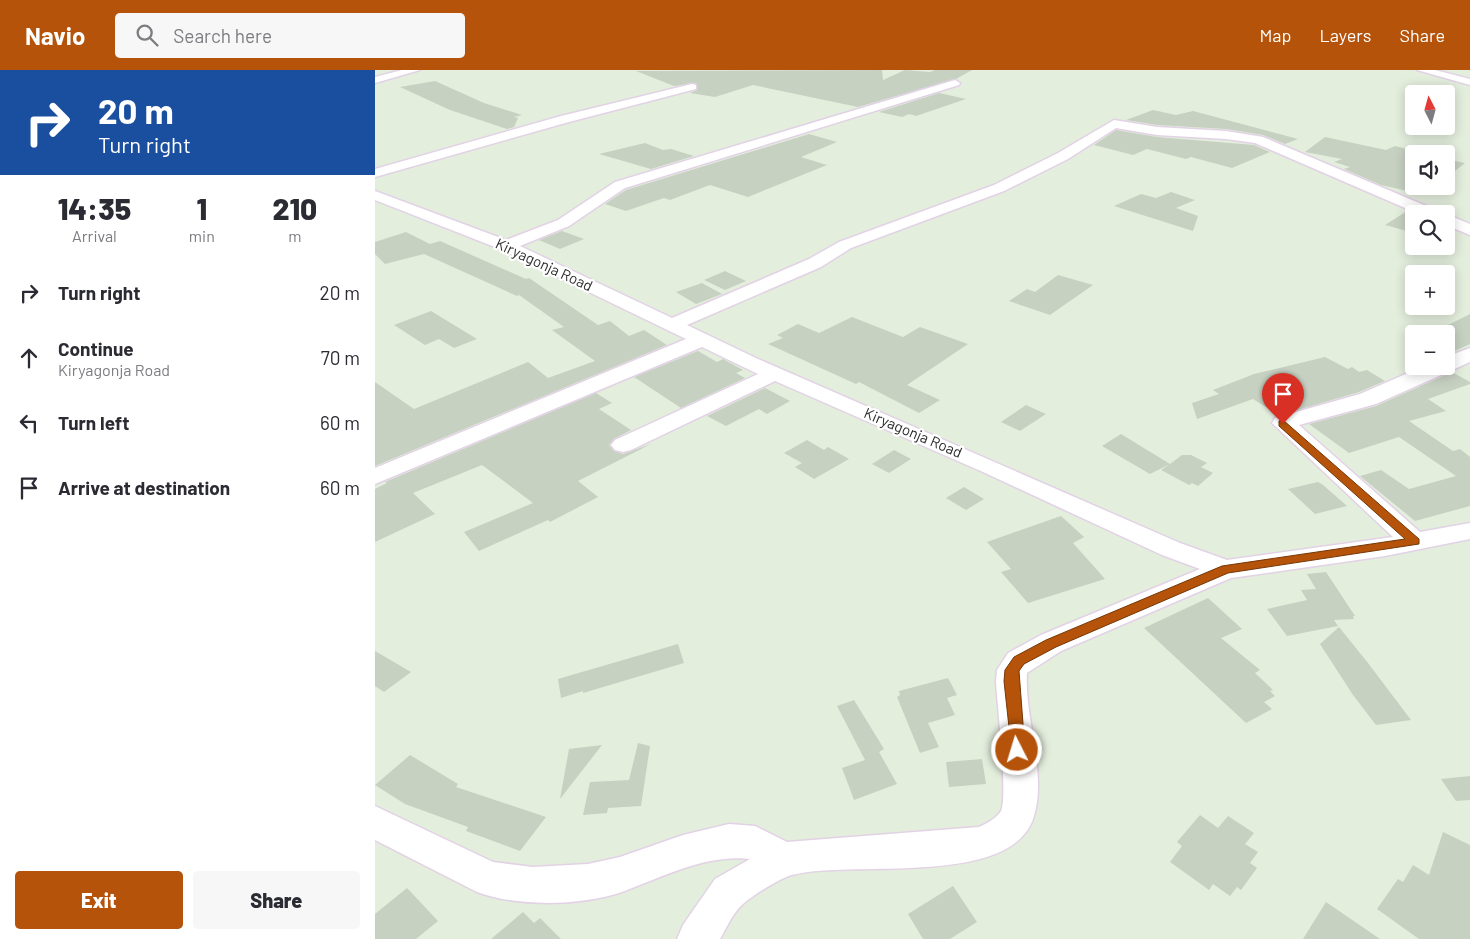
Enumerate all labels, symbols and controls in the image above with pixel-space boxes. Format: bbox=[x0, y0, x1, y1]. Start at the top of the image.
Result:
search box bbox=[115, 13, 465, 58]
text: Navio bbox=[25, 21, 85, 50]
icon: search bbox=[133, 21, 161, 49]
text: Search here bbox=[173, 24, 272, 47]
text: Map bbox=[1259, 24, 1291, 46]
text: Layers bbox=[1319, 24, 1372, 46]
text: Share bbox=[1400, 24, 1445, 46]
north arrow bbox=[1405, 85, 1455, 135]
map controls bbox=[1405, 85, 1455, 375]
text: 20 m bbox=[98, 89, 174, 131]
icon: right bbox=[15, 90, 80, 155]
text: Turn right bbox=[98, 131, 191, 157]
button: sound bbox=[1405, 145, 1455, 195]
text: 14:35 bbox=[58, 190, 131, 226]
text: 1 bbox=[197, 190, 207, 226]
text: 210 bbox=[273, 190, 317, 226]
button: search bbox=[1405, 205, 1455, 255]
text: Arrival bbox=[72, 226, 117, 245]
text: min bbox=[189, 226, 215, 245]
text: m bbox=[288, 226, 302, 245]
street label: Kiryagonja Road bbox=[493, 234, 596, 294]
button: + bbox=[1405, 265, 1455, 315]
icon: right bbox=[15, 279, 43, 307]
text: Turn right bbox=[58, 281, 140, 304]
text: 20 m bbox=[320, 281, 360, 304]
button: − bbox=[1405, 325, 1455, 375]
text: Continue bbox=[58, 337, 134, 360]
icon: ahead bbox=[15, 344, 43, 372]
text: 70 m bbox=[321, 346, 360, 369]
text: Kiryagonja Road bbox=[58, 360, 170, 379]
pin bbox=[1262, 373, 1304, 424]
icon: arrive bbox=[1269, 380, 1297, 408]
street label: Kiryagonja Road bbox=[862, 403, 965, 461]
icon: left bbox=[15, 409, 43, 437]
text: Turn left bbox=[58, 411, 129, 434]
text: 60 m bbox=[320, 411, 360, 434]
icon: arrive bbox=[15, 474, 43, 502]
text: Arrive at destination bbox=[58, 476, 230, 499]
text: 60 m bbox=[320, 476, 360, 499]
position arrow bbox=[990, 723, 1042, 775]
button: Exit bbox=[15, 871, 183, 929]
button: Share bbox=[193, 871, 360, 929]

